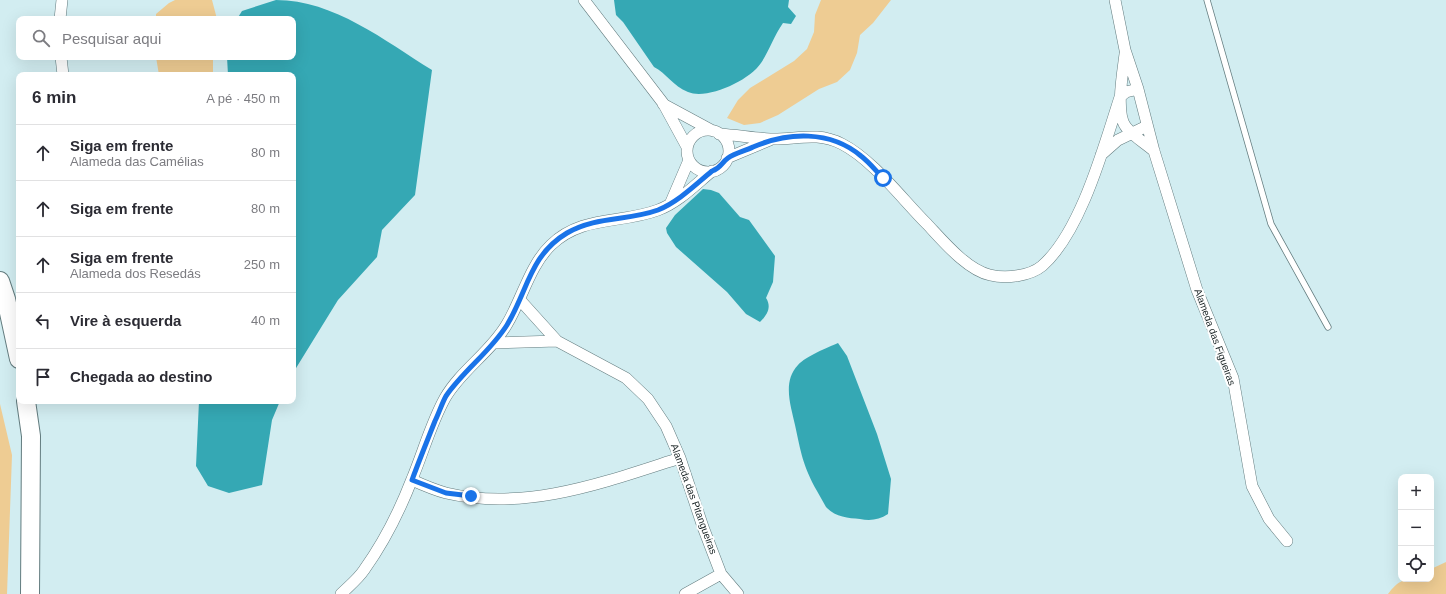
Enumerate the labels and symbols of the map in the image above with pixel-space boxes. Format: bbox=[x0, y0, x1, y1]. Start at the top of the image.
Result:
route start bbox=[874, 169, 892, 187]
street label: Alameda das Figueiras bbox=[1192, 287, 1238, 387]
street label: Alameda das Pitangueiras bbox=[669, 442, 719, 556]
route end bbox=[462, 487, 480, 505]

